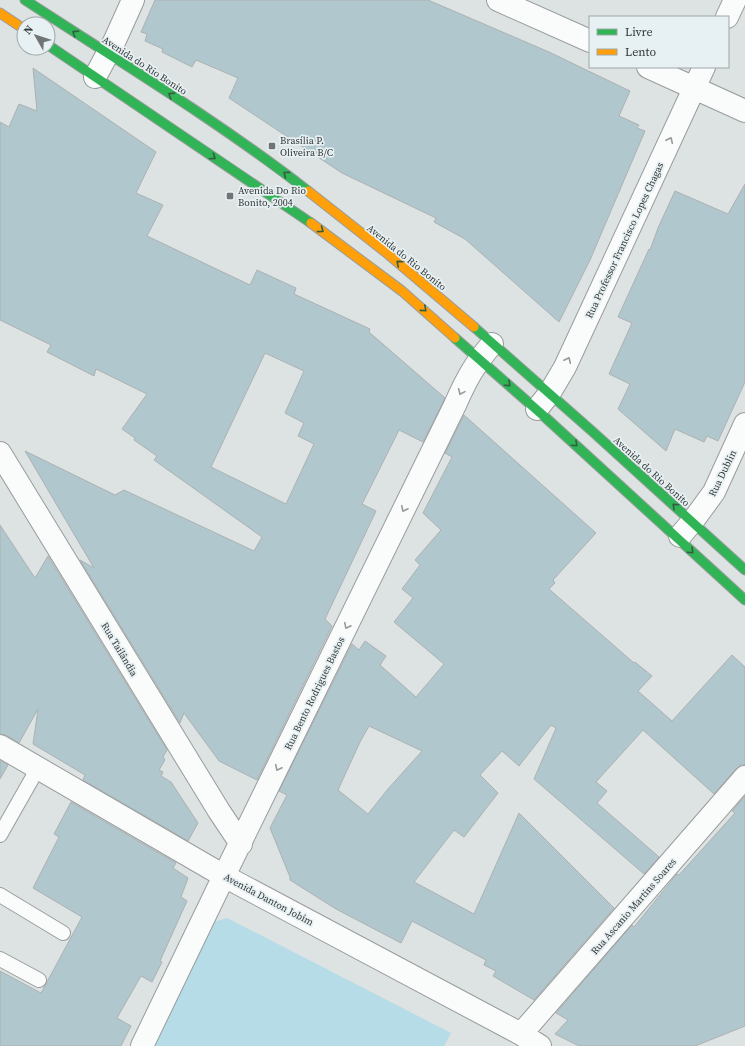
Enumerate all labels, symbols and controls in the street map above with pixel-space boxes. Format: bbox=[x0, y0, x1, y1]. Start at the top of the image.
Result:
north arrow bbox=[16, 16, 56, 56]
legend bbox=[589, 16, 729, 68]
text: N bbox=[20, 22, 37, 38]
text: Livre bbox=[625, 24, 653, 40]
one-way arrow bbox=[72, 30, 79, 37]
street label: Avenida do Rio Bonito bbox=[100, 33, 190, 98]
text: Lento bbox=[625, 44, 656, 60]
one-way arrow bbox=[168, 93, 175, 100]
place label: Brasília P. Oliveira B/C bbox=[280, 134, 333, 159]
one-way arrow bbox=[665, 137, 673, 144]
marker: Brasília P. Oliveira B/C bbox=[267, 141, 277, 151]
one-way arrow bbox=[209, 152, 216, 159]
street label: Rua Professor Francisco Lopes Chagas bbox=[583, 160, 666, 320]
one-way arrow bbox=[283, 171, 290, 179]
place label: Avenida Do Rio Bonito, 2004 bbox=[238, 184, 306, 209]
marker: Avenida Do Rio Bonito, 2004 bbox=[225, 191, 235, 201]
street label: Avenida do Rio Bonito bbox=[364, 221, 449, 294]
one-way arrow bbox=[316, 225, 323, 232]
one-way arrow bbox=[396, 261, 404, 268]
one-way arrow bbox=[419, 305, 426, 312]
one-way arrow bbox=[563, 356, 571, 364]
one-way arrow bbox=[503, 379, 511, 387]
one-way arrow bbox=[458, 388, 466, 395]
street label: Avenida do Rio Bonito bbox=[611, 434, 693, 509]
one-way arrow bbox=[570, 439, 577, 446]
street label: Rua Dublin bbox=[706, 448, 739, 499]
one-way arrow bbox=[672, 504, 679, 511]
one-way arrow bbox=[401, 505, 409, 512]
one-way arrow bbox=[686, 546, 694, 554]
street label: Rua Tailândia bbox=[98, 620, 141, 679]
one-way arrow bbox=[344, 622, 352, 629]
street label: Rua Bento Rodrigues Bastos bbox=[281, 634, 348, 752]
one-way arrow bbox=[275, 764, 283, 771]
street label: Rua Ascanio Martins Soares bbox=[588, 855, 679, 957]
street label: Avenida Danton Jobim bbox=[222, 870, 316, 929]

